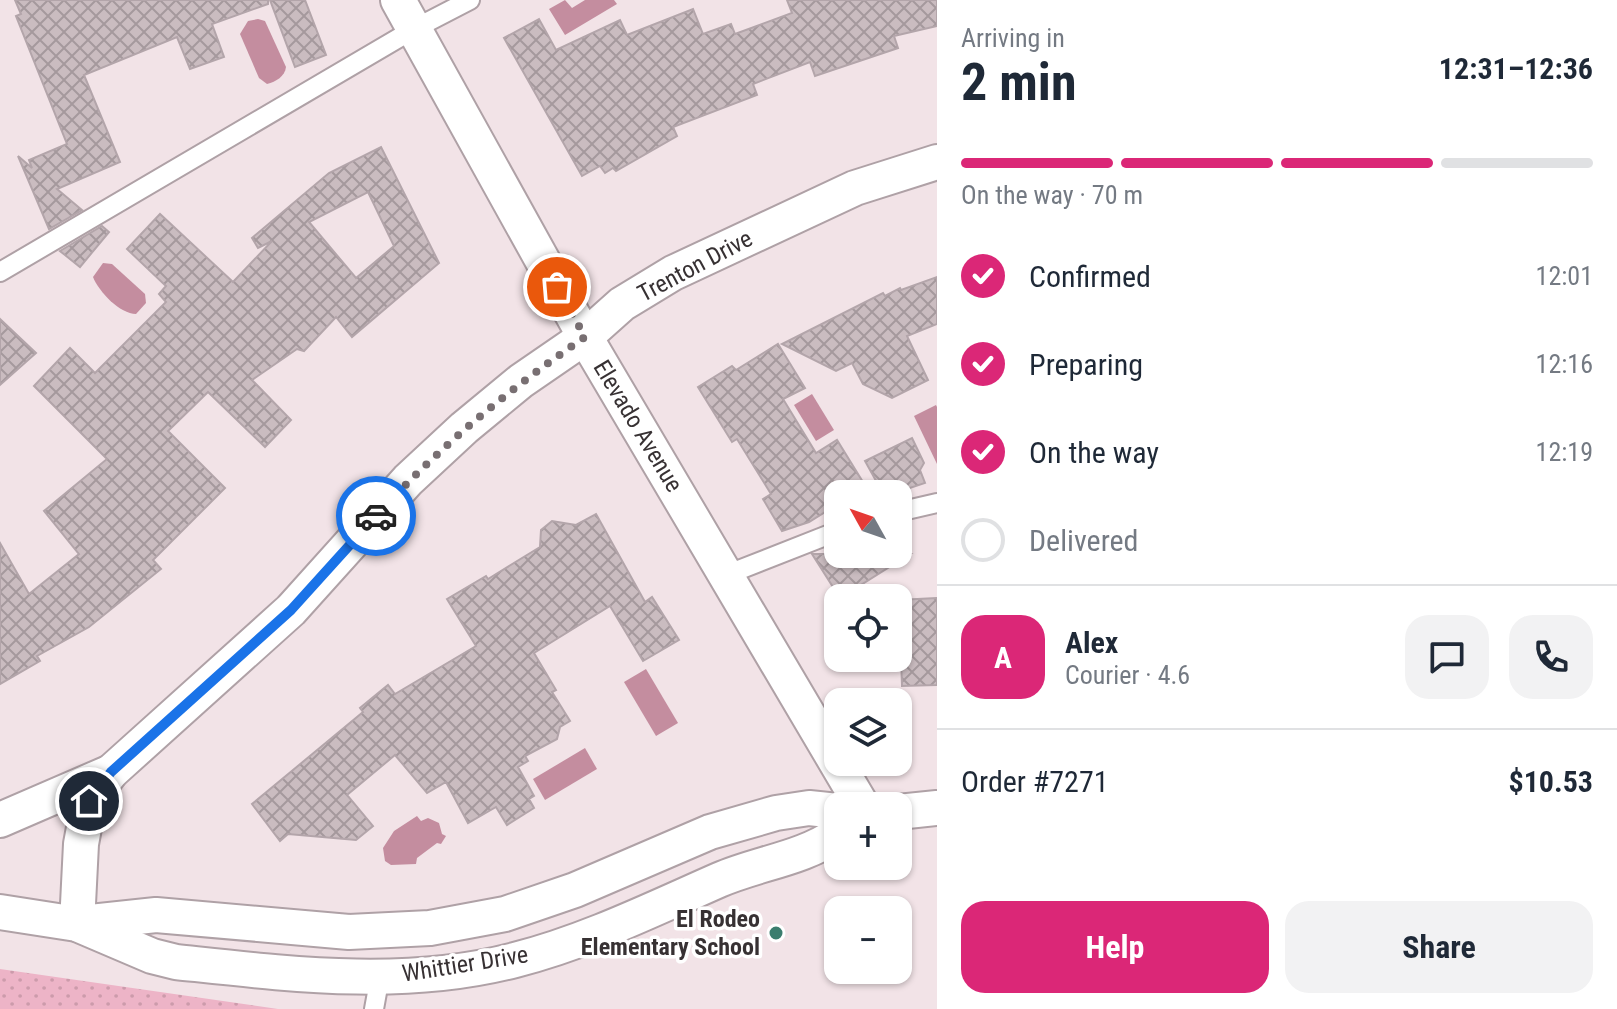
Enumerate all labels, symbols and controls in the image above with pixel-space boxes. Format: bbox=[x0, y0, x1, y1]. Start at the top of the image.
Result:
text: Arriving in bbox=[961, 23, 1065, 53]
text: 12:31–12:36 bbox=[1439, 51, 1593, 86]
text: 2 min bbox=[961, 52, 1077, 113]
text: On the way · 70 m bbox=[961, 180, 1143, 210]
street label: Trenton Drive bbox=[633, 224, 757, 308]
pin bbox=[523, 253, 591, 321]
icon: check bbox=[961, 254, 1005, 298]
text: Confirmed bbox=[1029, 259, 1151, 294]
text: 12:01 bbox=[1536, 261, 1593, 291]
icon: bag bbox=[535, 265, 579, 309]
icon: check bbox=[961, 342, 1005, 386]
text: Preparing bbox=[1029, 347, 1143, 382]
text: 12:16 bbox=[1536, 349, 1593, 379]
street label: Elevado Avenue bbox=[588, 355, 688, 497]
icon: check bbox=[961, 430, 1005, 474]
text: On the way bbox=[1029, 435, 1159, 470]
text: 12:19 bbox=[1536, 437, 1593, 467]
courier bbox=[336, 476, 416, 556]
north arrow bbox=[824, 480, 912, 568]
map controls bbox=[824, 480, 912, 984]
icon: car bbox=[354, 494, 398, 538]
text: Delivered bbox=[1029, 523, 1138, 558]
button: locate bbox=[824, 584, 912, 672]
button: chat bbox=[1405, 615, 1489, 699]
button: phone bbox=[1509, 615, 1593, 699]
text: Alex bbox=[1065, 625, 1118, 660]
text: A bbox=[994, 640, 1012, 675]
text: Courier · 4.6 bbox=[1065, 660, 1190, 690]
button: layers bbox=[824, 688, 912, 776]
text: Order #7271 bbox=[961, 764, 1109, 799]
text: $10.53 bbox=[1508, 764, 1593, 799]
pin bbox=[55, 767, 123, 835]
icon: home bbox=[67, 779, 111, 823]
button: + bbox=[824, 792, 912, 880]
button: − bbox=[824, 896, 912, 984]
button: Help bbox=[961, 901, 1269, 993]
button: Share bbox=[1285, 901, 1593, 993]
place label: El Rodeo Elementary School bbox=[581, 905, 760, 961]
marker: El Rodeo Elementary School bbox=[767, 924, 785, 942]
street label: Whittier Drive bbox=[400, 940, 530, 988]

